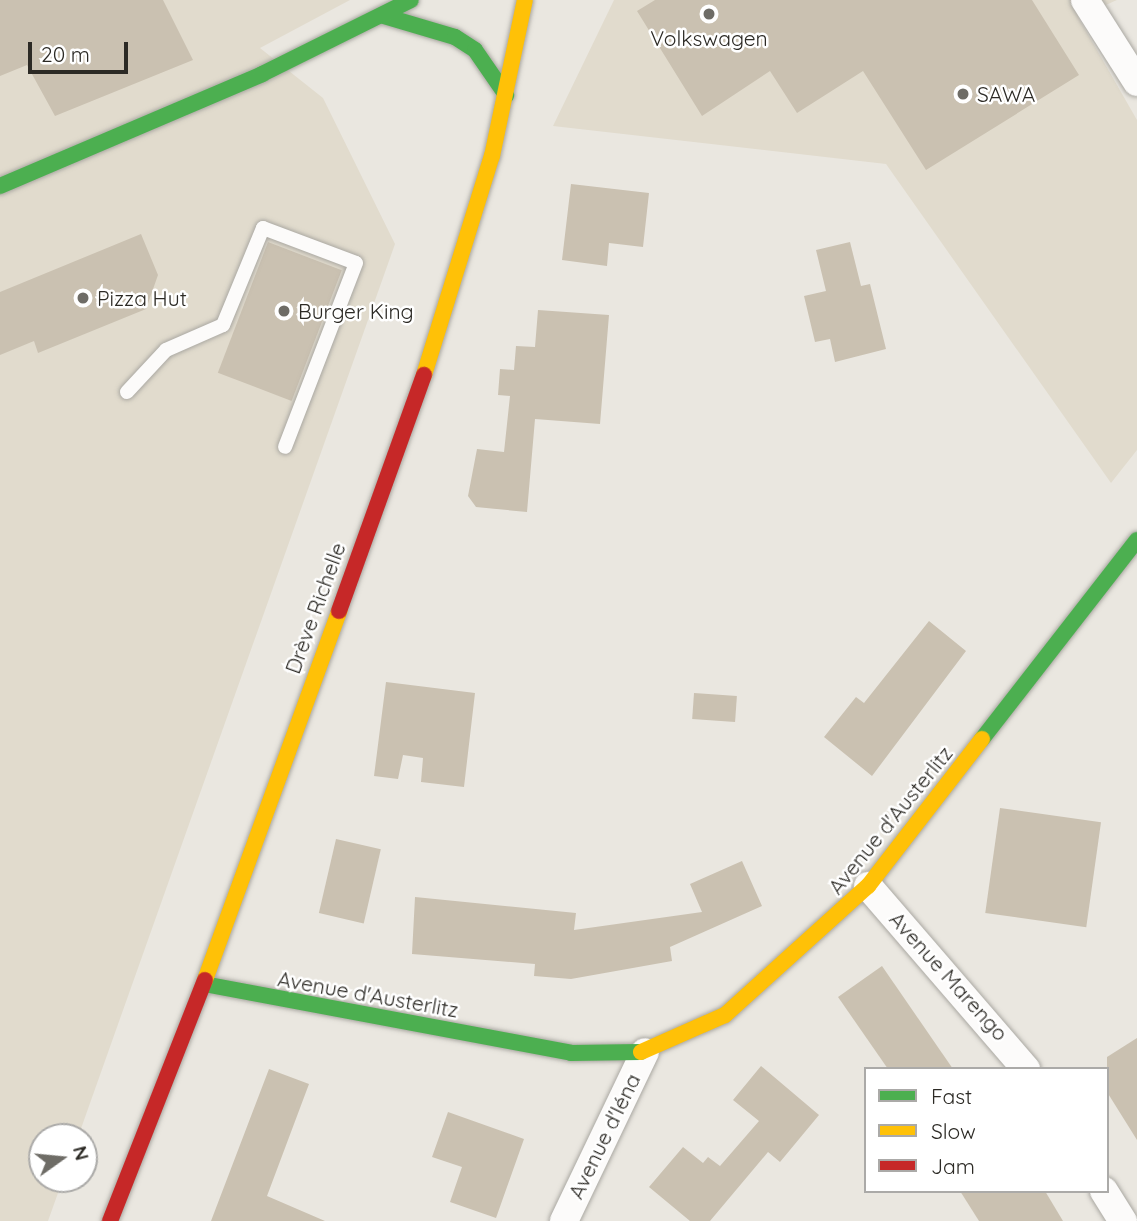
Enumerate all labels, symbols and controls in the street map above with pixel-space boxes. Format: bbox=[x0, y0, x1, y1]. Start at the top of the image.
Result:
marker: Volkswagen bbox=[701, 6, 717, 22]
place label: Volkswagen bbox=[650, 25, 768, 51]
scale bar bbox=[32, 28, 131, 72]
text: 20 m bbox=[41, 41, 90, 67]
place label: SAWA bbox=[977, 81, 1035, 107]
marker: SAWA bbox=[955, 86, 971, 102]
place label: Pizza Hut bbox=[97, 285, 187, 311]
marker: Pizza Hut bbox=[75, 290, 91, 306]
place label: Burger King bbox=[298, 298, 414, 324]
marker: Burger King bbox=[276, 303, 292, 319]
street label: Drève Richelle bbox=[280, 539, 350, 677]
street label: Avenue d'Austerlitz bbox=[823, 741, 957, 899]
street label: Avenue Marengo bbox=[885, 906, 1013, 1046]
street label: Avenue d'Austerlitz bbox=[276, 966, 460, 1022]
legend bbox=[864, 1067, 1109, 1193]
street label: Avenue d'Iéna bbox=[563, 1069, 645, 1203]
text: Fast bbox=[931, 1083, 972, 1109]
text: Slow bbox=[931, 1118, 976, 1144]
north arrow bbox=[28, 1123, 98, 1193]
text: N bbox=[68, 1143, 95, 1163]
text: Jam bbox=[931, 1153, 975, 1179]

